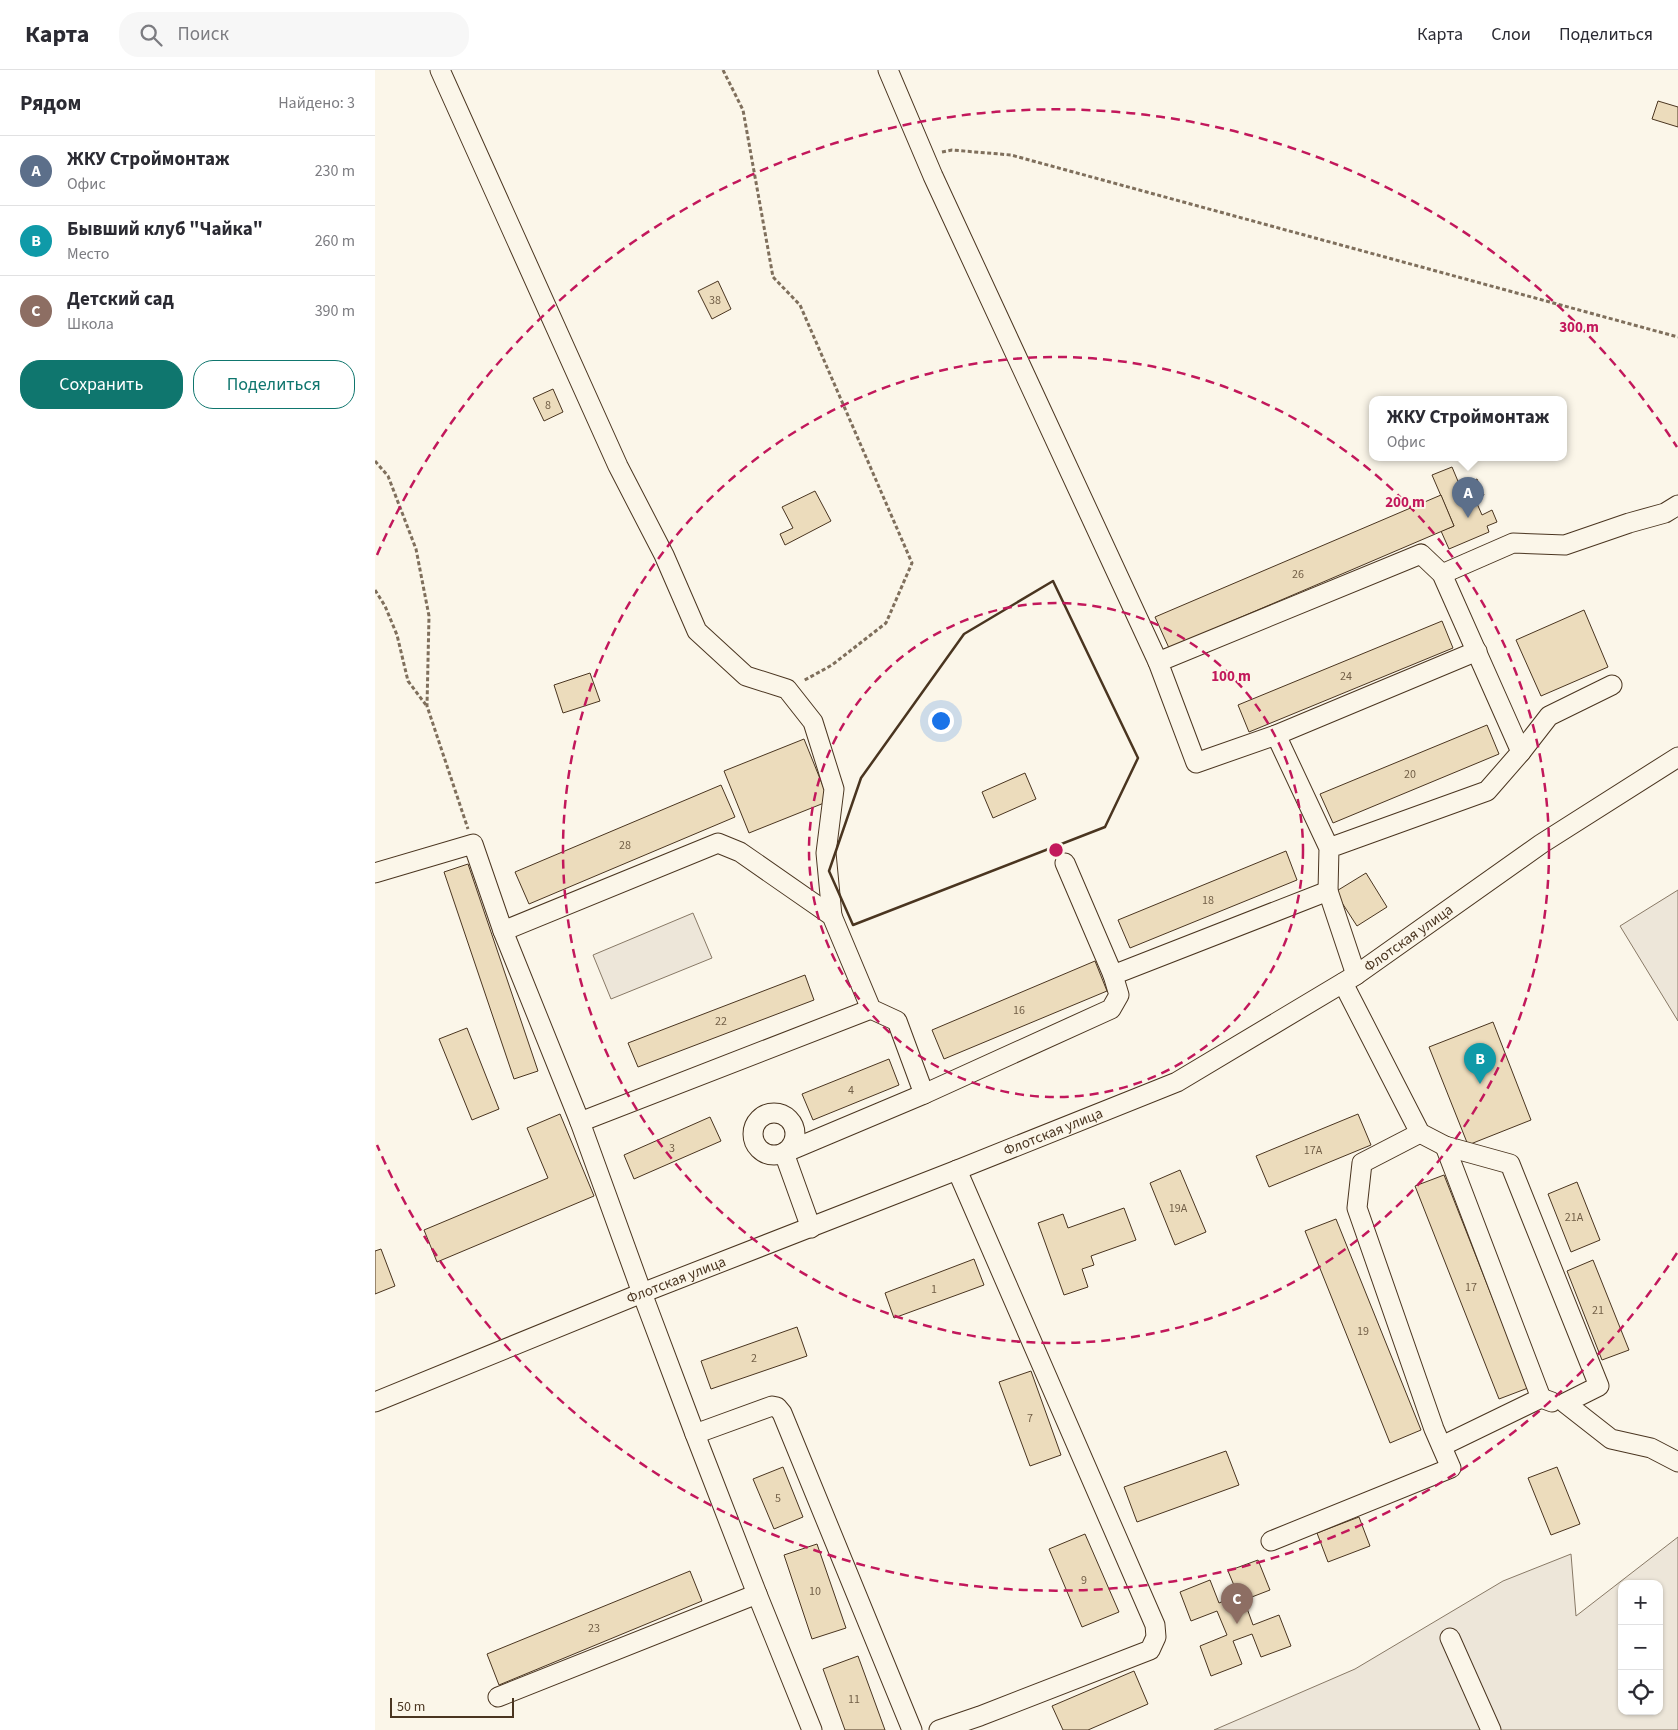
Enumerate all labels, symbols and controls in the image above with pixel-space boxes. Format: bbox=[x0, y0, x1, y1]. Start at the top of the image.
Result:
search box bbox=[119, 12, 469, 57]
text: Карта bbox=[25, 17, 89, 52]
icon: search bbox=[137, 21, 165, 49]
text: Поиск bbox=[177, 21, 229, 48]
text: Карта bbox=[1417, 22, 1463, 47]
text: Слои bbox=[1491, 22, 1531, 47]
text: Поделиться bbox=[1559, 22, 1653, 47]
text: Рядом bbox=[20, 88, 81, 118]
text: Найдено: 3 bbox=[278, 92, 355, 114]
text: ЖКУ Строймонтаж bbox=[67, 146, 229, 173]
text: A bbox=[31, 160, 41, 182]
text: 230 m bbox=[315, 160, 355, 182]
text: Офис bbox=[67, 173, 106, 195]
text: Бывший клуб "Чайка" bbox=[67, 216, 263, 243]
text: B bbox=[31, 230, 41, 252]
text: 260 m bbox=[315, 230, 355, 252]
text: Место bbox=[67, 243, 110, 265]
text: Детский сад bbox=[67, 286, 174, 313]
house number: 38 bbox=[709, 292, 721, 309]
text: C bbox=[31, 300, 41, 322]
text: 390 m bbox=[315, 300, 355, 322]
text: Школа bbox=[67, 313, 114, 335]
text: 300 m bbox=[1559, 317, 1599, 338]
button: Сохранить bbox=[20, 360, 183, 409]
button: Поделиться bbox=[193, 360, 355, 409]
popup bbox=[1369, 396, 1567, 461]
house number: 8 bbox=[545, 397, 551, 414]
text: ЖКУ Строймонтаж bbox=[1387, 404, 1549, 431]
text: Офис bbox=[1387, 431, 1425, 453]
pin: A bbox=[1452, 477, 1484, 518]
text: 200 m bbox=[1385, 492, 1425, 513]
house number: 26 bbox=[1292, 566, 1304, 583]
text: 100 m bbox=[1211, 666, 1251, 687]
house number: 24 bbox=[1340, 668, 1352, 685]
your location bbox=[928, 708, 954, 734]
house number: 20 bbox=[1404, 766, 1416, 783]
house number: 28 bbox=[619, 837, 631, 854]
centre of rings bbox=[1047, 841, 1065, 859]
house number: 18 bbox=[1202, 892, 1214, 909]
street label: Флотская улица bbox=[1360, 900, 1457, 977]
house number: 16 bbox=[1013, 1002, 1025, 1019]
house number: 22 bbox=[715, 1013, 727, 1030]
pin: B bbox=[1464, 1043, 1496, 1084]
house number: 4 bbox=[848, 1082, 854, 1099]
street label: Флотская улица bbox=[1001, 1103, 1106, 1161]
house number: 3 bbox=[669, 1140, 675, 1157]
house number: 17А bbox=[1304, 1142, 1323, 1159]
house number: 19А bbox=[1169, 1200, 1188, 1217]
house number: 21А bbox=[1565, 1209, 1584, 1226]
street label: Флотская улица bbox=[623, 1251, 729, 1309]
house number: 17 bbox=[1465, 1279, 1477, 1296]
house number: 1 bbox=[931, 1281, 937, 1298]
house number: 21 bbox=[1592, 1302, 1604, 1319]
house number: 19 bbox=[1357, 1323, 1369, 1340]
house number: 2 bbox=[751, 1350, 757, 1367]
house number: 7 bbox=[1027, 1410, 1033, 1427]
house number: 5 bbox=[775, 1490, 781, 1507]
house number: 9 bbox=[1081, 1572, 1087, 1589]
map controls bbox=[1618, 1580, 1663, 1715]
button: + bbox=[1618, 1580, 1663, 1625]
house number: 10 bbox=[809, 1583, 821, 1600]
pin: C bbox=[1221, 1583, 1253, 1624]
house number: 23 bbox=[588, 1620, 600, 1637]
button: − bbox=[1618, 1625, 1663, 1670]
button: locate bbox=[1618, 1670, 1663, 1715]
house number: 11 bbox=[848, 1691, 860, 1708]
scale bar bbox=[390, 1695, 514, 1718]
text: 50 m bbox=[397, 1697, 425, 1717]

